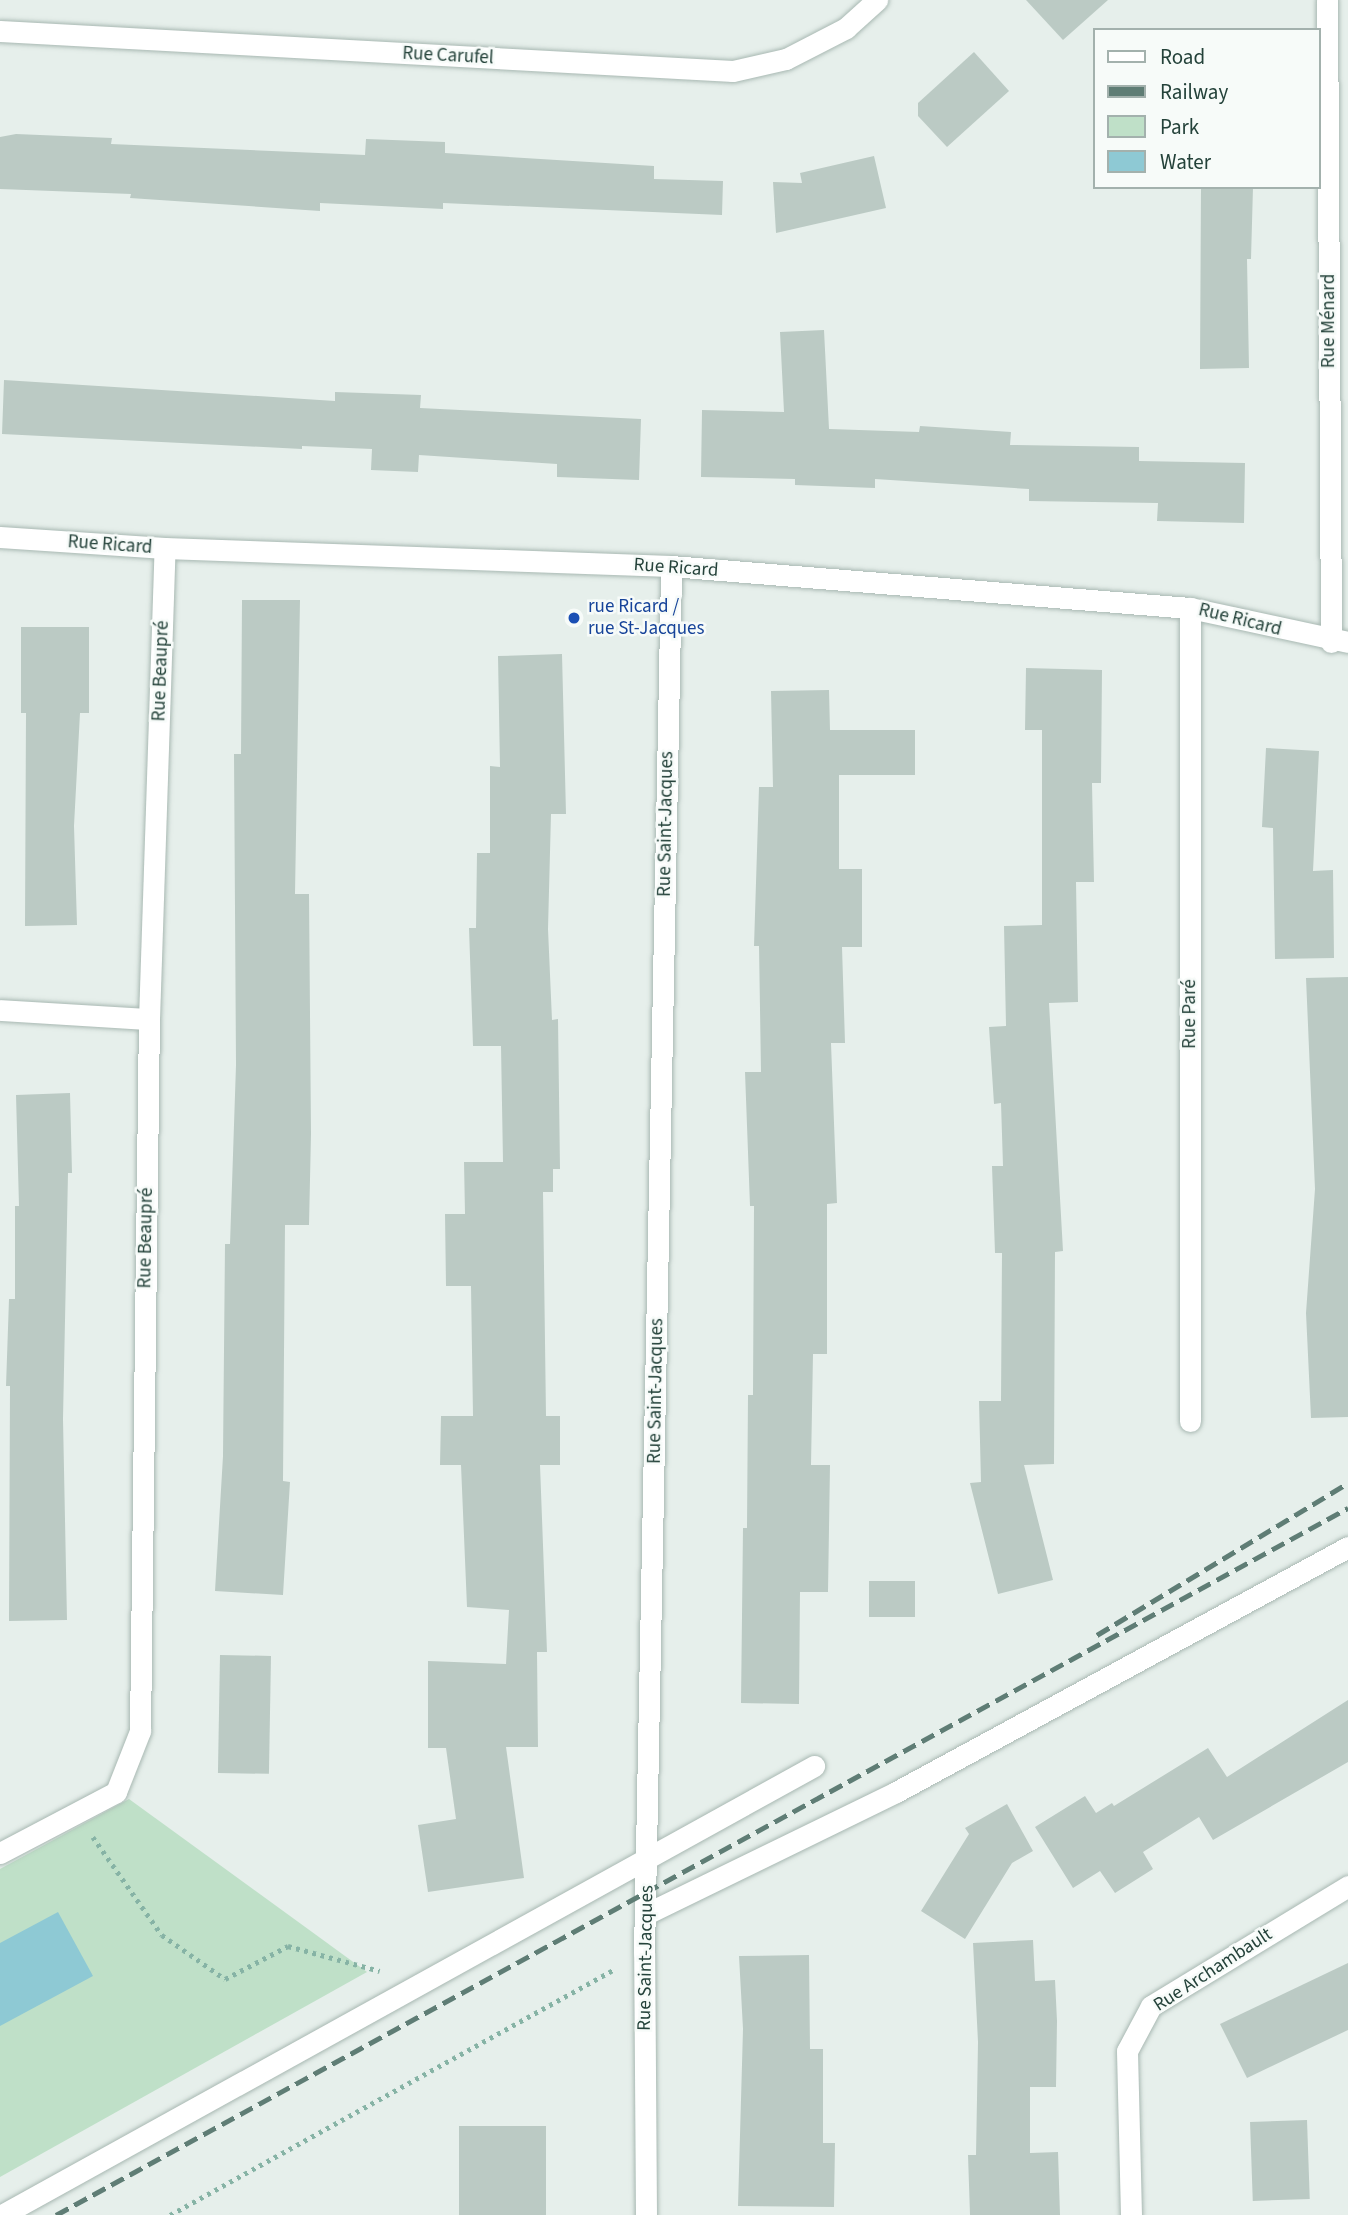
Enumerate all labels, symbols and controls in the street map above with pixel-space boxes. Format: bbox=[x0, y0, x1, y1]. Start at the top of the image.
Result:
legend bbox=[1092, 28, 1320, 189]
street label: Rue Carufel bbox=[402, 42, 494, 70]
text: Road bbox=[1160, 42, 1205, 72]
text: Railway bbox=[1160, 77, 1228, 107]
text: Park bbox=[1160, 112, 1199, 142]
text: Water bbox=[1160, 147, 1211, 177]
street label: Rue Ménard bbox=[1318, 274, 1340, 368]
street label: Rue Ricard bbox=[67, 531, 153, 559]
street label: Rue Ricard bbox=[633, 554, 719, 582]
place label: rue Ricard / rue St-Jacques bbox=[588, 596, 705, 640]
street label: Rue Ricard bbox=[1196, 599, 1284, 641]
marker: rue Ricard / rue St-Jacques bbox=[566, 610, 582, 626]
street label: Rue Beaupré bbox=[148, 620, 174, 722]
street label: Rue Saint-Jacques bbox=[653, 751, 679, 897]
street label: Rue Paré bbox=[1179, 979, 1201, 1049]
street label: Rue Beaupré bbox=[134, 1187, 158, 1289]
street label: Rue Saint-Jacques bbox=[643, 1318, 669, 1464]
street label: Rue Saint-Jacques bbox=[633, 1885, 659, 2031]
street label: Rue Archambault bbox=[1149, 1923, 1277, 2017]

